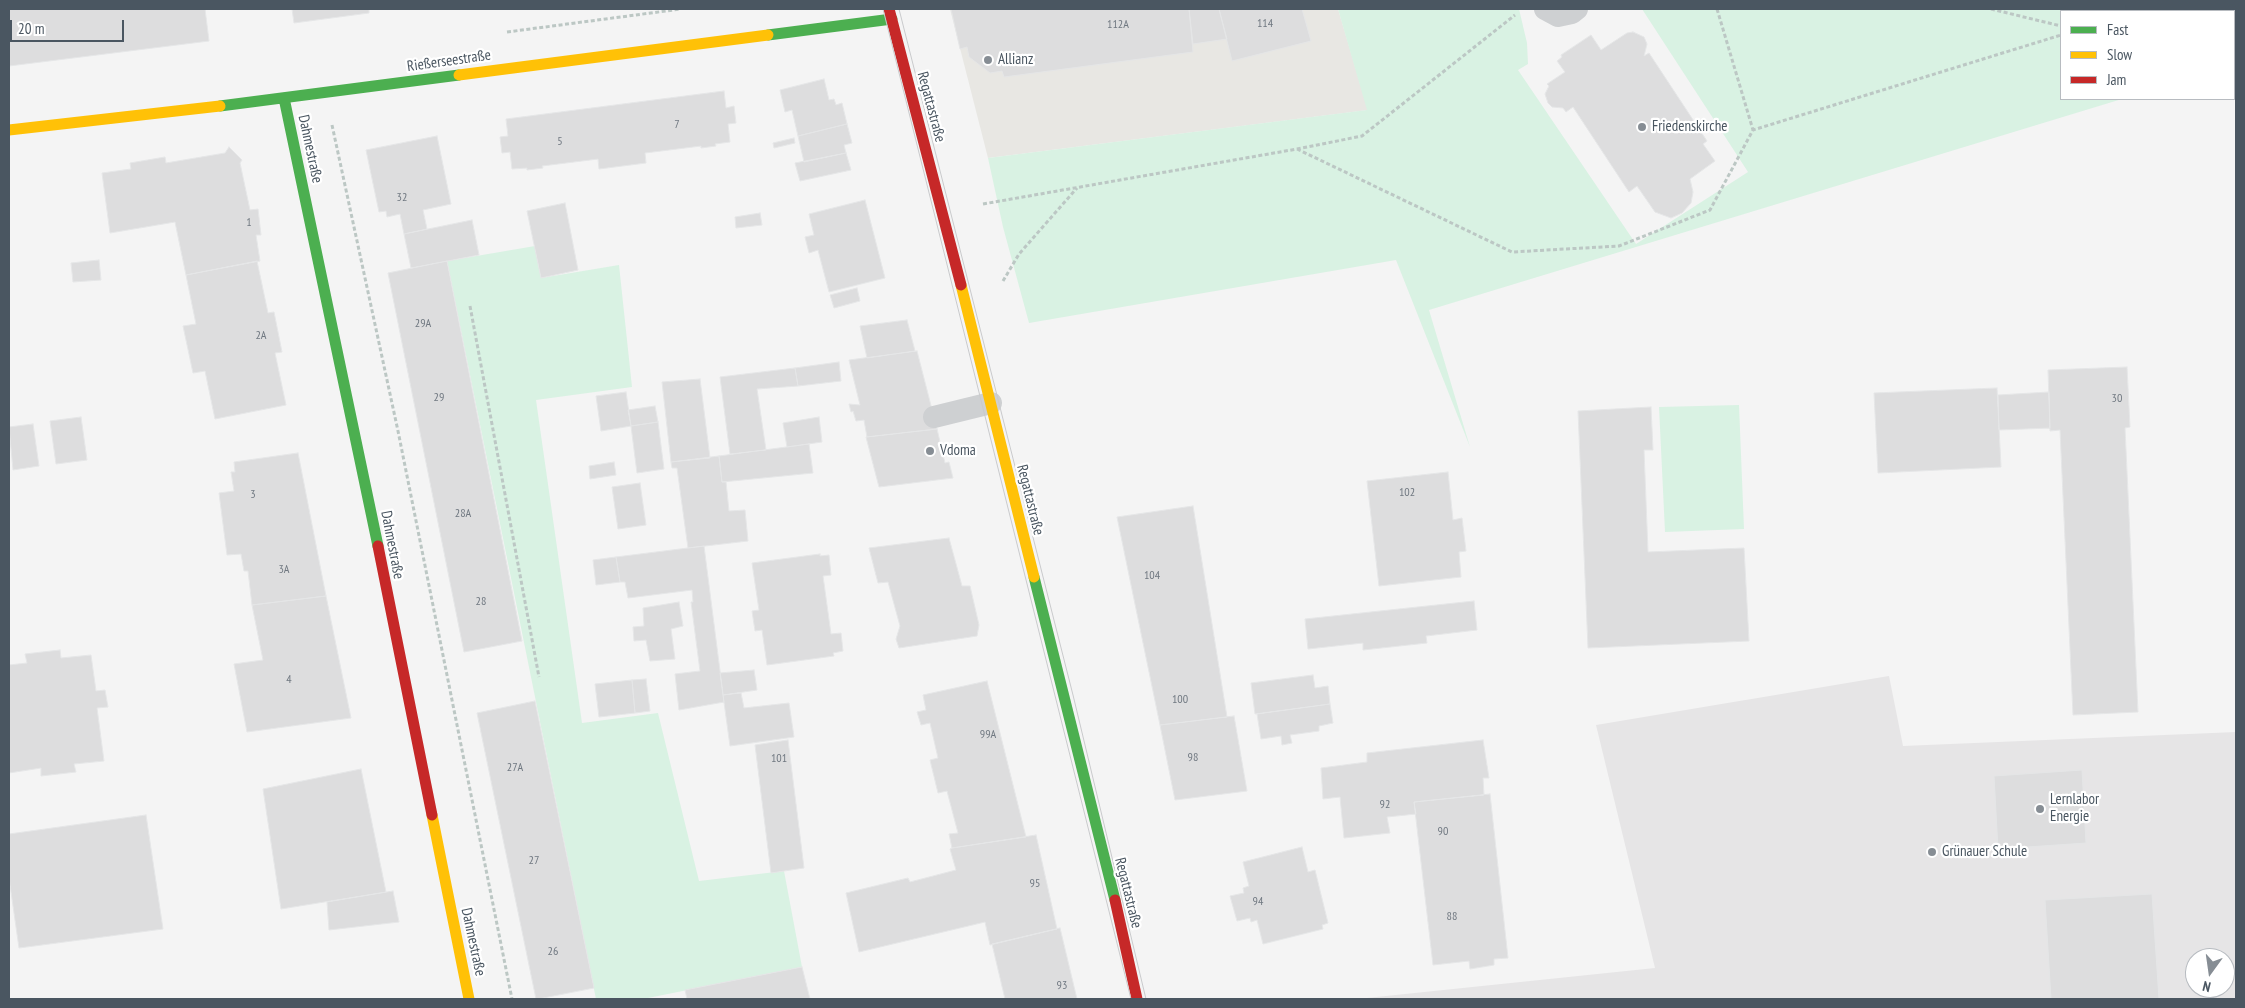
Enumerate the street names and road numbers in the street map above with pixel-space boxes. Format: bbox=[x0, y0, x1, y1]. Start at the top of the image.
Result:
street label: Rießerseestraße bbox=[406, 46, 492, 76]
street label: Regattastraße bbox=[913, 70, 949, 144]
street label: Dahmestraße bbox=[294, 113, 326, 185]
street label: Regattastraße bbox=[1013, 463, 1047, 537]
street label: Dahmestraße bbox=[377, 509, 407, 581]
street label: Regattastraße bbox=[1111, 856, 1145, 930]
street label: Dahmestraße bbox=[457, 906, 489, 978]

